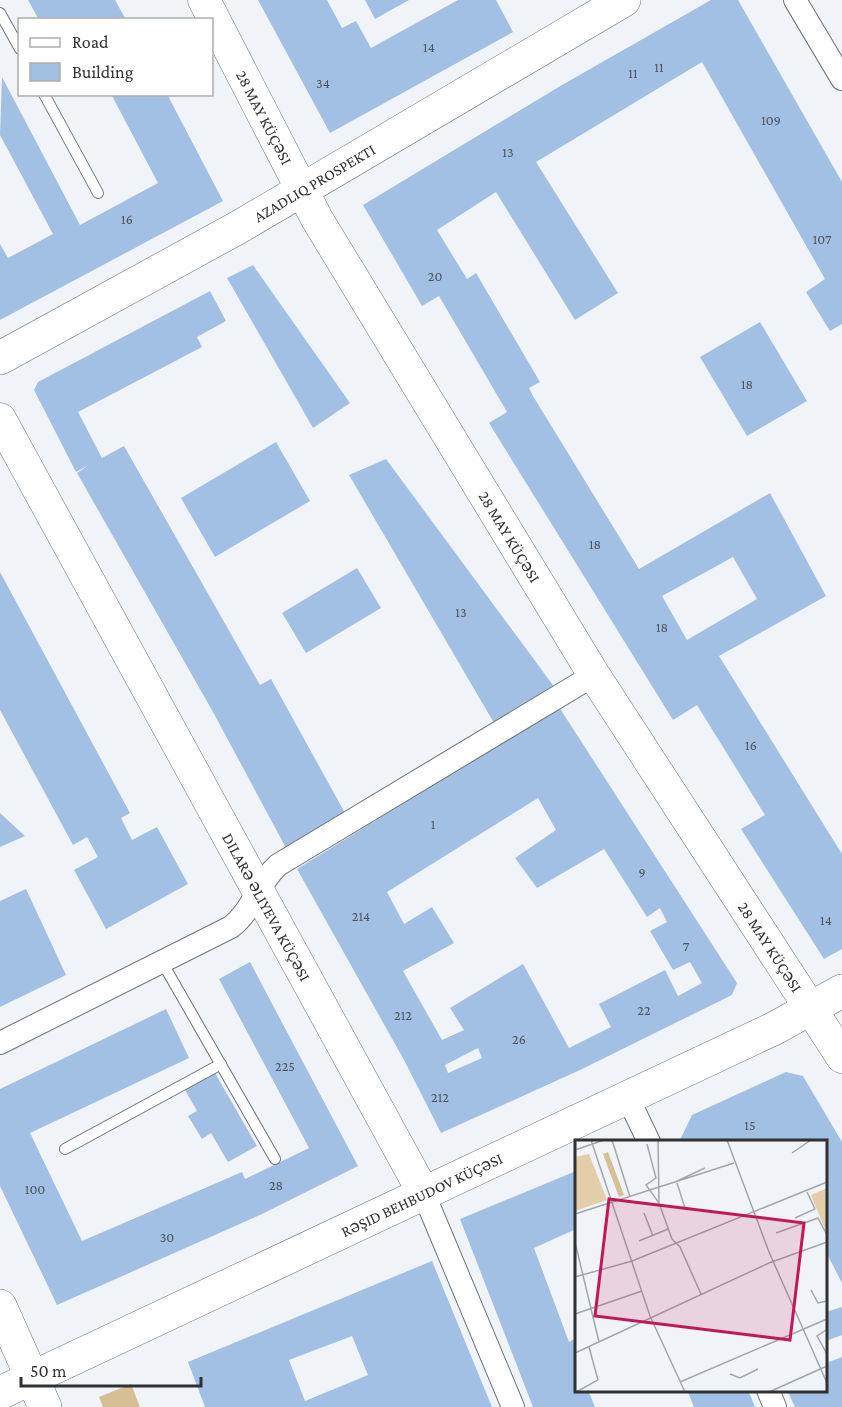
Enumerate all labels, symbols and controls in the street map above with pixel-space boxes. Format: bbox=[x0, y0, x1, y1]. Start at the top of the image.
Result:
legend bbox=[18, 18, 213, 96]
text: Road bbox=[72, 32, 109, 52]
house number: 14 bbox=[423, 39, 435, 55]
house number: 11 bbox=[654, 59, 664, 75]
text: Building bbox=[72, 62, 134, 82]
house number: 11 bbox=[628, 65, 638, 81]
street label: 28 MAY KÜÇƏSI bbox=[233, 67, 296, 167]
house number: 34 bbox=[316, 75, 330, 91]
house number: 109 bbox=[761, 112, 781, 128]
street label: AZADLIQ PROSPEKTI bbox=[251, 140, 378, 225]
house number: 13 bbox=[502, 144, 514, 160]
house number: 16 bbox=[121, 211, 133, 227]
house number: 107 bbox=[813, 231, 832, 247]
house number: 20 bbox=[428, 268, 442, 284]
house number: 18 bbox=[741, 376, 753, 392]
street label: 28 MAY KÜÇƏSI bbox=[476, 488, 544, 585]
house number: 18 bbox=[589, 536, 601, 552]
house number: 13 bbox=[455, 604, 467, 620]
house number: 18 bbox=[656, 619, 668, 635]
house number: 16 bbox=[745, 737, 757, 753]
house number: 1 bbox=[431, 816, 436, 832]
street label: DILARƏ ƏLIYEVA KÜÇƏSI bbox=[220, 830, 314, 984]
house number: 9 bbox=[638, 864, 646, 880]
street label: 28 MAY KÜÇƏSI bbox=[735, 899, 806, 995]
house number: 214 bbox=[352, 908, 370, 924]
house number: 14 bbox=[820, 912, 832, 928]
house number: 7 bbox=[683, 938, 690, 954]
house number: 22 bbox=[637, 1002, 651, 1018]
house number: 212 bbox=[394, 1007, 412, 1023]
house number: 26 bbox=[512, 1031, 526, 1047]
house number: 225 bbox=[275, 1058, 295, 1074]
house number: 212 bbox=[431, 1089, 449, 1105]
house number: 15 bbox=[744, 1117, 756, 1133]
inset map bbox=[575, 1140, 827, 1392]
street label: RƏŞID BEHBUDOV KÜÇƏSI bbox=[338, 1149, 505, 1240]
house number: 28 bbox=[269, 1177, 283, 1193]
house number: 100 bbox=[25, 1181, 45, 1197]
house number: 30 bbox=[160, 1229, 174, 1245]
scale bar bbox=[21, 1350, 201, 1388]
text: 50 m bbox=[30, 1361, 67, 1381]

